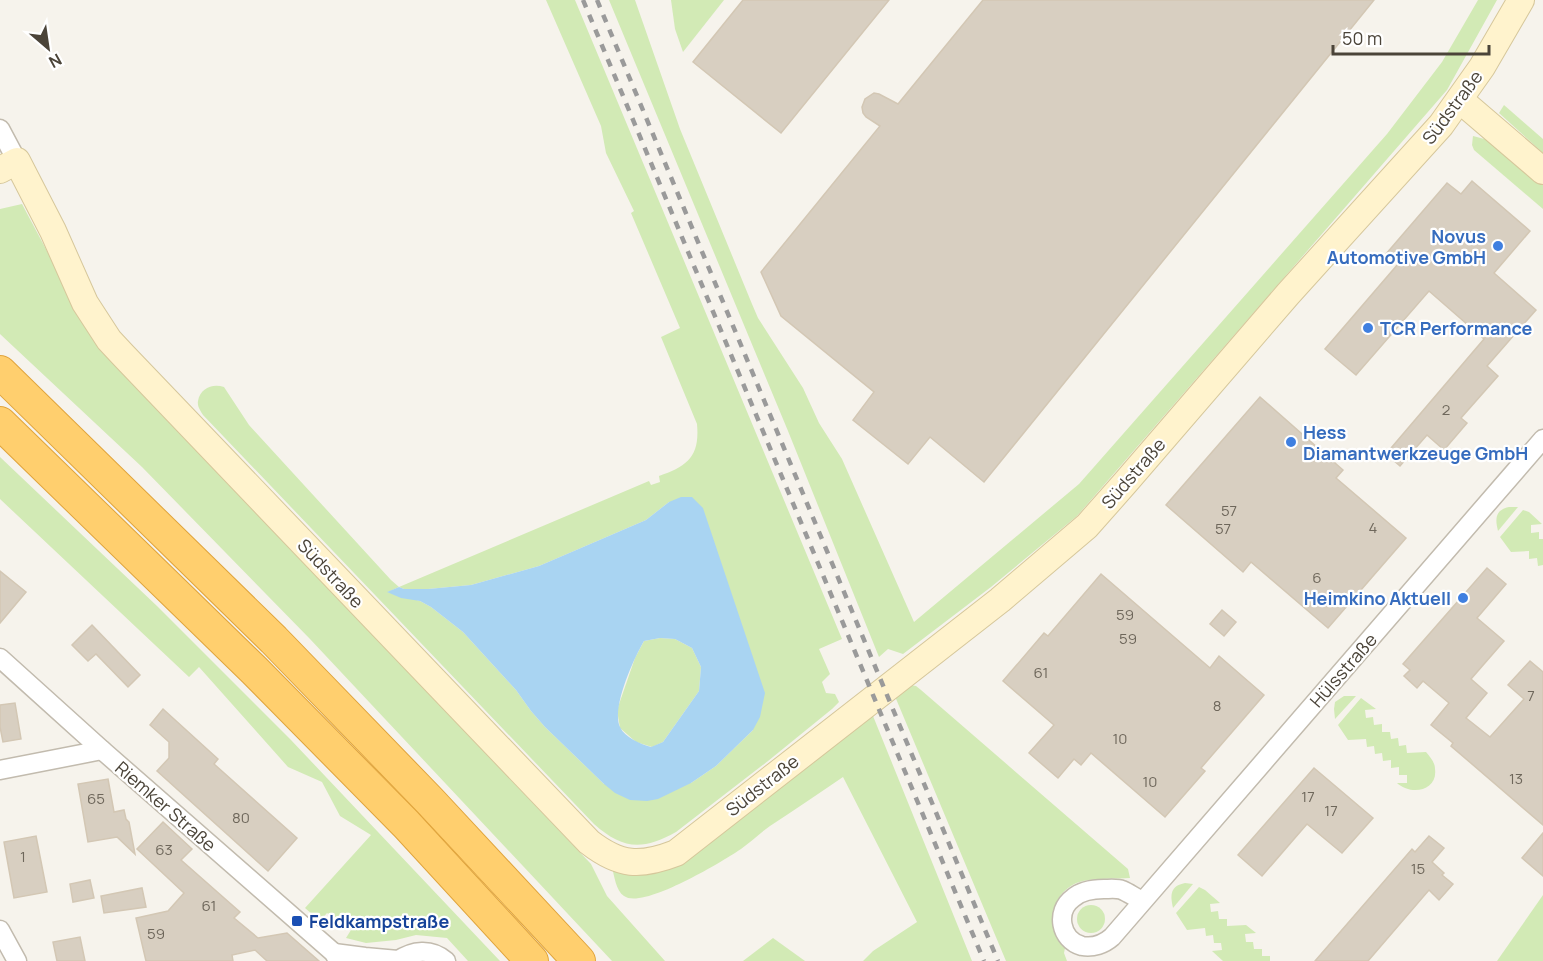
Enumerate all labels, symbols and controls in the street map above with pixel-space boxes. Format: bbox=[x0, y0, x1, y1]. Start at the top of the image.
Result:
north arrow bbox=[18, 18, 78, 78]
scale bar bbox=[1333, 18, 1489, 56]
text: 50 m bbox=[1342, 26, 1382, 50]
text: N bbox=[45, 49, 66, 74]
street label: Südstraße bbox=[1416, 65, 1488, 149]
place label: Novus Automotive GmbH bbox=[1327, 224, 1486, 269]
marker: Novus Automotive GmbH bbox=[1491, 239, 1505, 253]
place label: TCR Performance bbox=[1380, 316, 1533, 340]
marker: TCR Performance bbox=[1361, 321, 1375, 335]
house number: 2 bbox=[1442, 399, 1450, 420]
place label: Hess Diamantwerkzeuge GmbH bbox=[1303, 420, 1528, 465]
street label: Südstraße bbox=[1096, 432, 1170, 514]
marker: Hess Diamantwerkzeuge GmbH bbox=[1284, 435, 1298, 449]
house number: 57 bbox=[1221, 500, 1237, 521]
house number: 4 bbox=[1369, 517, 1378, 538]
house number: 57 bbox=[1215, 518, 1231, 539]
street label: Südstraße bbox=[293, 533, 369, 613]
house number: 6 bbox=[1312, 567, 1322, 588]
place label: Heimkino Aktuell bbox=[1304, 586, 1451, 610]
marker: Heimkino Aktuell bbox=[1456, 591, 1470, 605]
house number: 59 bbox=[1116, 604, 1134, 625]
house number: 59 bbox=[1119, 628, 1137, 649]
street label: Hülsstraße bbox=[1304, 628, 1382, 712]
house number: 61 bbox=[1034, 662, 1048, 683]
house number: 7 bbox=[1527, 685, 1535, 706]
house number: 8 bbox=[1213, 695, 1221, 716]
house number: 10 bbox=[1113, 728, 1128, 749]
street label: Südstraße bbox=[721, 749, 803, 821]
street label: Riemker Straße bbox=[111, 756, 221, 856]
house number: 13 bbox=[1509, 768, 1523, 789]
house number: 10 bbox=[1143, 771, 1158, 792]
house number: 17 bbox=[1301, 786, 1315, 807]
house number: 65 bbox=[87, 788, 105, 809]
house number: 17 bbox=[1324, 800, 1338, 821]
house number: 80 bbox=[232, 807, 250, 828]
house number: 63 bbox=[155, 839, 173, 860]
house number: 1 bbox=[20, 846, 26, 867]
house number: 15 bbox=[1411, 858, 1425, 879]
house number: 61 bbox=[202, 895, 216, 916]
place label: Feldkampstraße bbox=[309, 909, 450, 933]
marker: Feldkampstraße bbox=[290, 914, 304, 928]
house number: 59 bbox=[147, 923, 165, 944]

